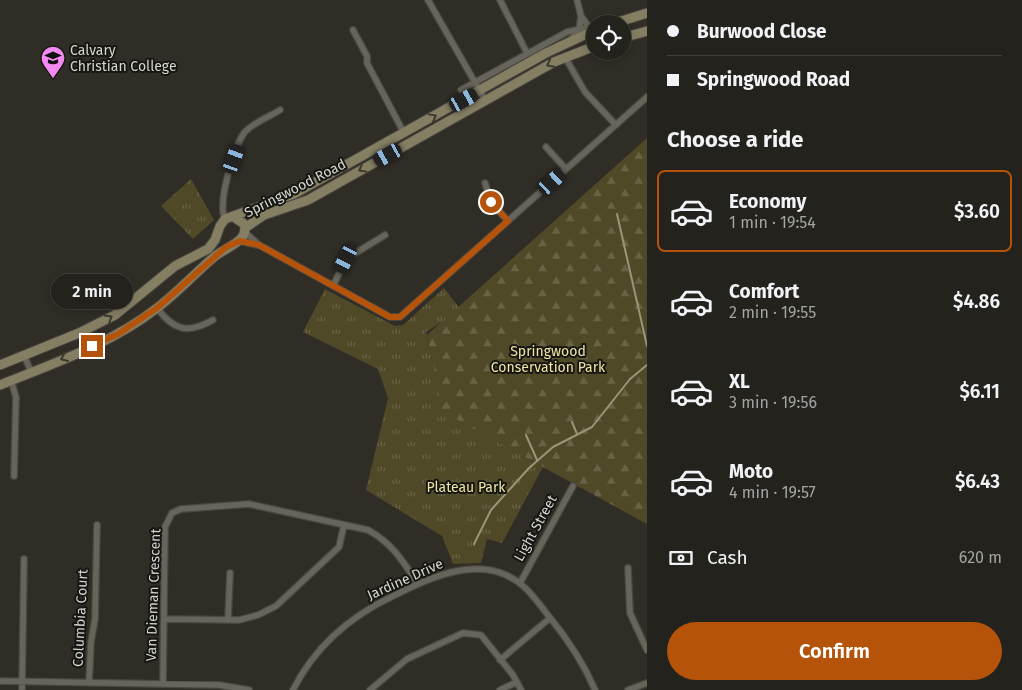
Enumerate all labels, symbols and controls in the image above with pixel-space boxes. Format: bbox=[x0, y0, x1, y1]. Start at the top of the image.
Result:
map controls bbox=[586, 15, 631, 60]
button: locate bbox=[586, 15, 631, 60]
text: Burwood Close bbox=[697, 20, 827, 43]
place label: Calvary Christian College bbox=[70, 42, 177, 75]
school or university icon: Calvary Christian College bbox=[40, 45, 66, 79]
one-way arrow bbox=[546, 58, 555, 68]
text: Springwood Road bbox=[697, 68, 850, 91]
car bbox=[447, 86, 480, 114]
one-way arrow bbox=[428, 113, 437, 123]
text: Choose a ride bbox=[667, 126, 803, 153]
car bbox=[371, 141, 404, 169]
car bbox=[221, 142, 246, 176]
street label: Springwood Road bbox=[242, 156, 349, 221]
one-way arrow bbox=[359, 163, 368, 173]
car bbox=[535, 166, 568, 198]
icon: car bbox=[669, 189, 714, 234]
text: Economy bbox=[729, 190, 806, 213]
route start bbox=[480, 191, 502, 213]
text: $3.60 bbox=[954, 200, 1000, 223]
text: 1 min · 19:54 bbox=[729, 213, 816, 232]
car bbox=[332, 242, 359, 276]
callout: 2 min bbox=[51, 274, 133, 308]
icon: car bbox=[669, 279, 714, 324]
text: Comfort bbox=[729, 280, 799, 303]
text: 2 min bbox=[72, 282, 112, 301]
text: $4.86 bbox=[953, 290, 1000, 313]
text: 2 min · 19:55 bbox=[729, 303, 816, 322]
one-way arrow bbox=[103, 314, 112, 324]
route end bbox=[81, 335, 103, 357]
park label: Springwood Conservation Park bbox=[491, 343, 606, 376]
one-way arrow bbox=[60, 352, 69, 363]
icon: car bbox=[669, 369, 714, 414]
text: XL bbox=[729, 370, 750, 393]
text: $6.11 bbox=[959, 380, 1000, 403]
text: 3 min · 19:56 bbox=[729, 393, 817, 412]
icon: car bbox=[669, 459, 714, 504]
text: Moto bbox=[729, 460, 773, 483]
text: $6.43 bbox=[955, 470, 1000, 493]
park label: Plateau Park bbox=[426, 479, 506, 496]
text: 4 min · 19:57 bbox=[729, 483, 816, 502]
street label: Light Street bbox=[510, 491, 561, 564]
street label: Van Dieman Crescent bbox=[143, 527, 164, 662]
icon: cash bbox=[667, 544, 695, 572]
text: Cash bbox=[707, 546, 748, 569]
text: 620 m bbox=[959, 548, 1002, 567]
street label: Jardine Drive bbox=[364, 555, 446, 604]
street label: Columbia Court bbox=[69, 568, 92, 667]
button: Confirm bbox=[667, 622, 1002, 680]

